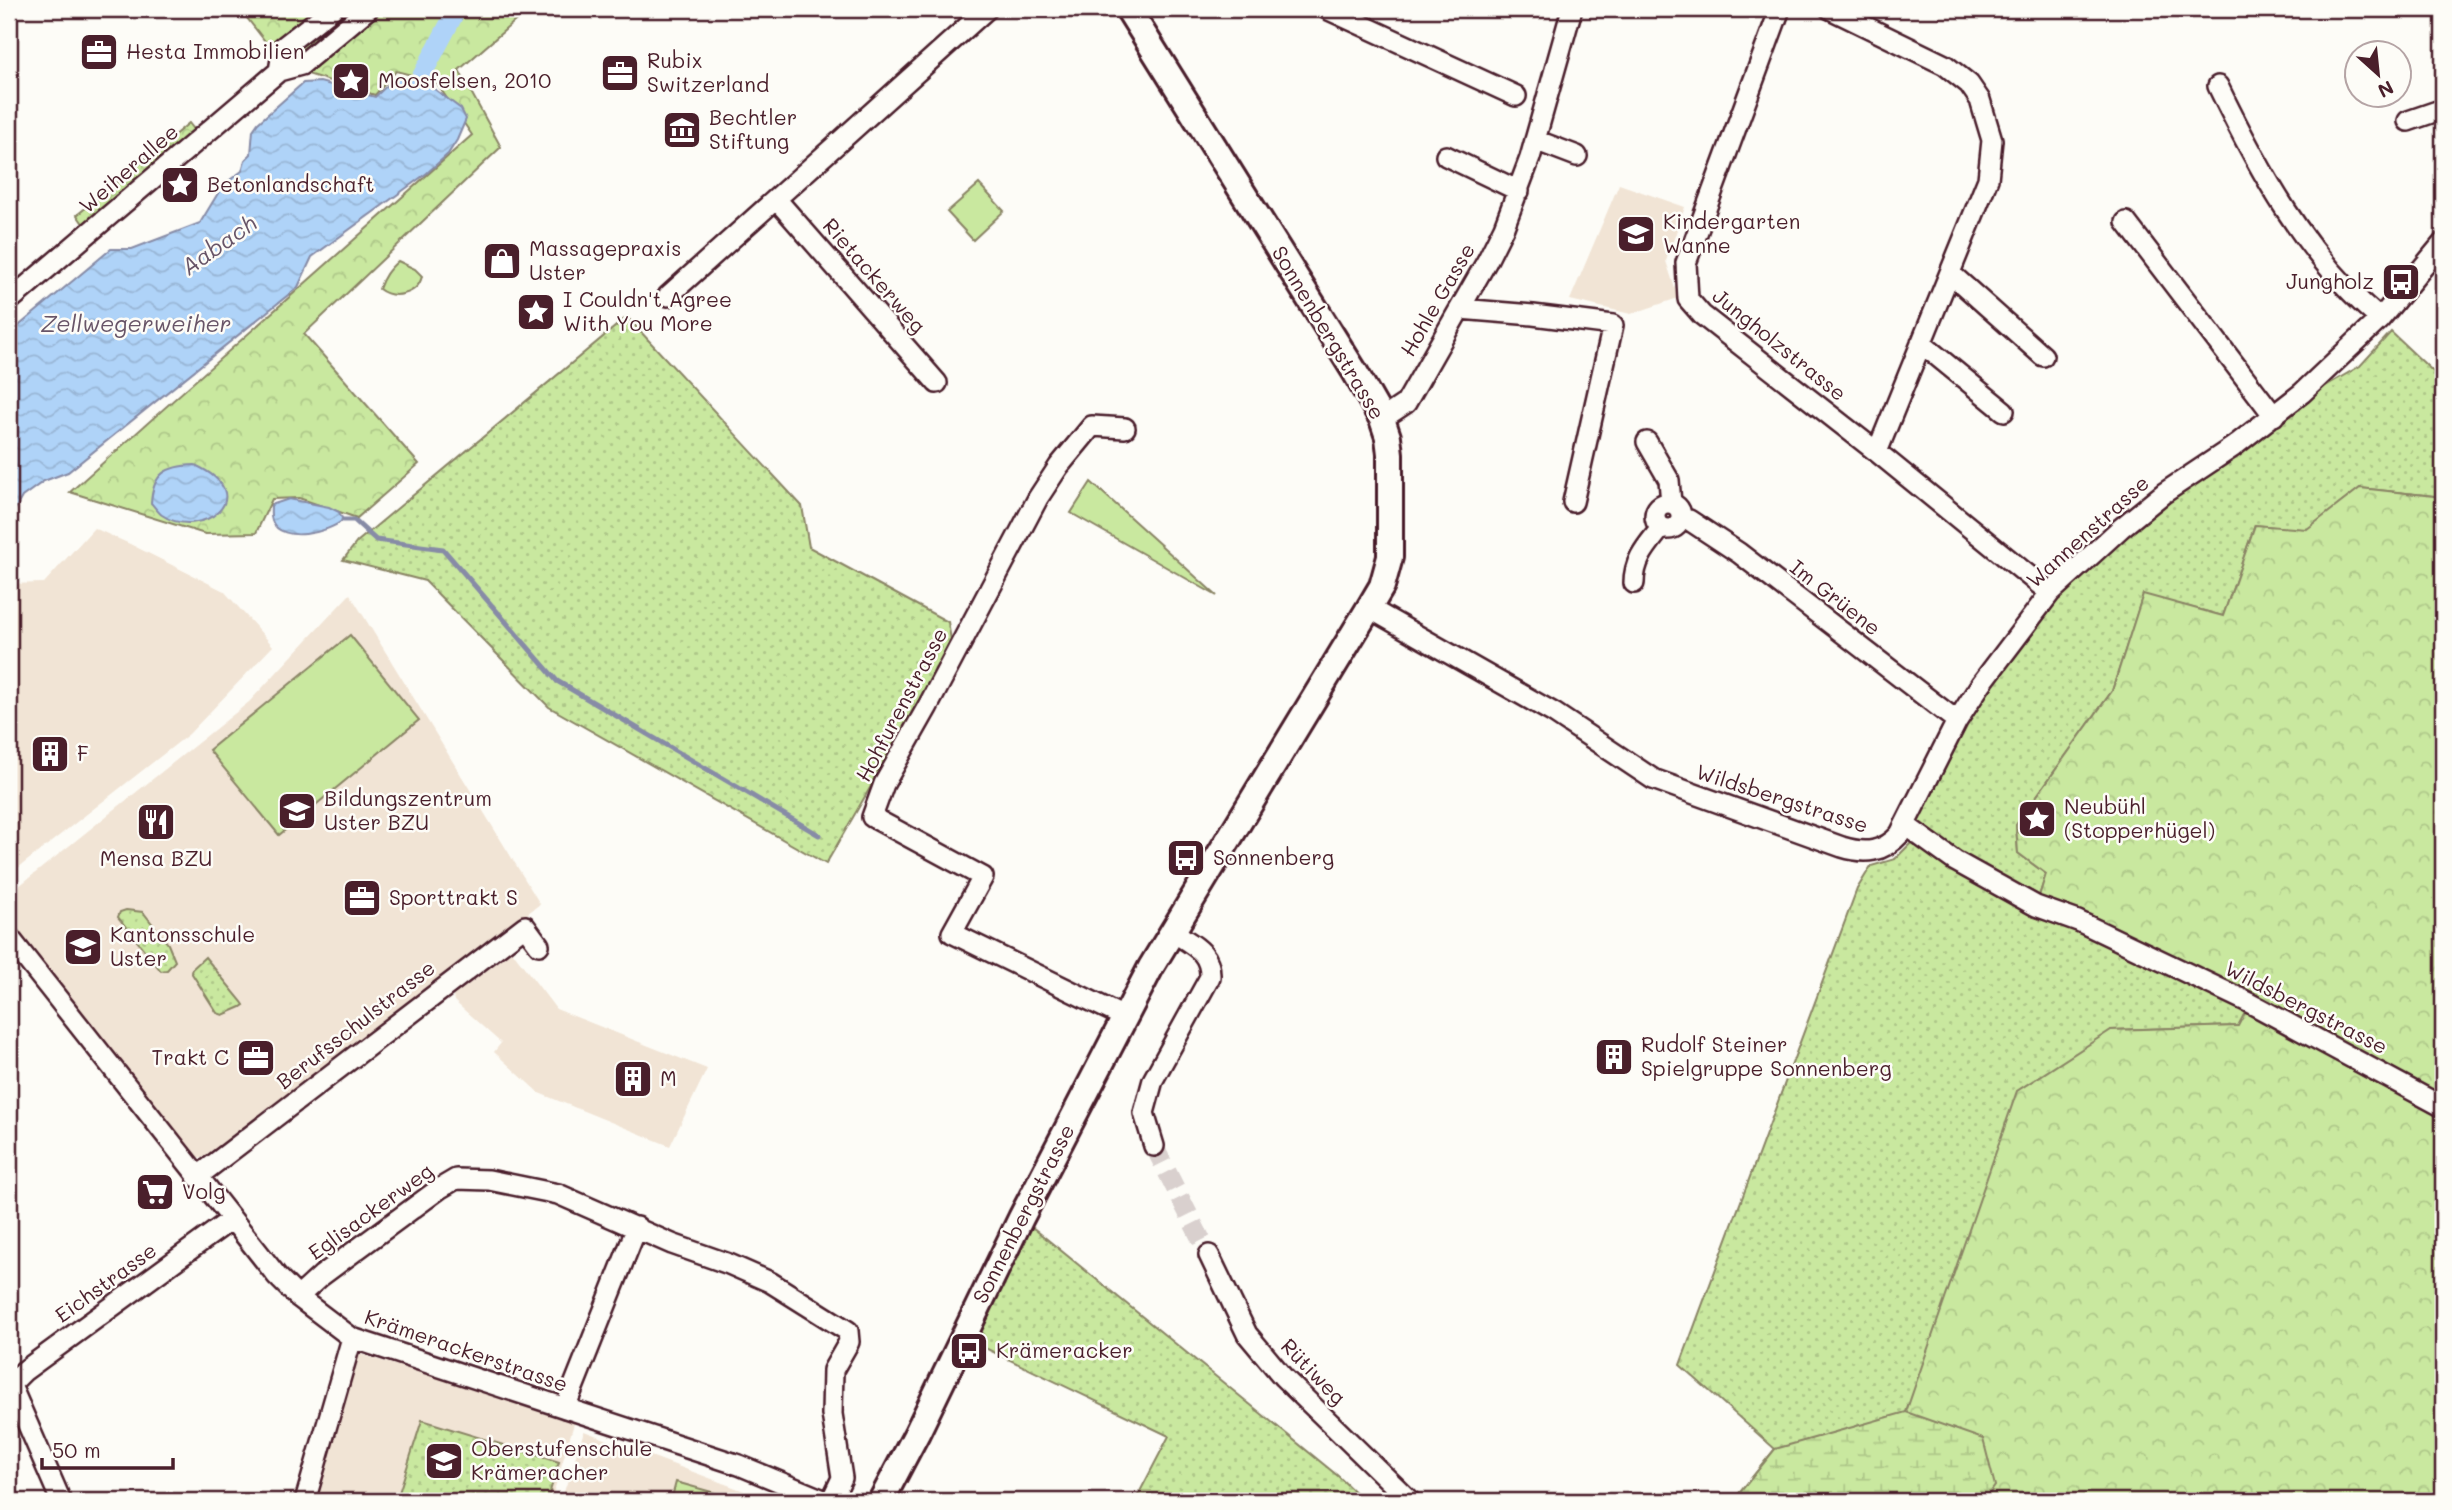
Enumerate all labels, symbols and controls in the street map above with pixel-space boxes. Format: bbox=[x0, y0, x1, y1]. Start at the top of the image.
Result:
office icon: Hesta Immobilien bbox=[78, 31, 120, 73]
place label: Hesta Immobilien bbox=[126, 37, 304, 64]
north arrow bbox=[2344, 38, 2414, 108]
place label: Rubix Switzerland bbox=[647, 46, 769, 97]
office icon: Rubix Switzerland bbox=[599, 52, 641, 94]
place icon: Moosfelsen, 2010 bbox=[330, 60, 372, 102]
place label: Moosfelsen, 2010 bbox=[378, 66, 551, 93]
text: N bbox=[2374, 75, 2398, 104]
place label: Bechtler Stiftung bbox=[709, 103, 797, 154]
museum icon: Bechtler Stiftung bbox=[661, 109, 703, 151]
street label: Weiherallee bbox=[73, 117, 183, 218]
place icon: Betonlandschaft bbox=[159, 164, 201, 206]
place label: Betonlandschaft bbox=[207, 170, 375, 197]
water label: Aabach bbox=[175, 207, 262, 281]
place label: Kindergarten Wanne bbox=[1663, 207, 1800, 258]
street label: Rietackerweg bbox=[818, 212, 932, 338]
school or university icon: Kindergarten Wanne bbox=[1615, 213, 1657, 255]
place label: Massagepraxis Uster bbox=[529, 234, 681, 285]
street label: Hohle Gasse bbox=[1393, 238, 1480, 361]
shop icon: Massagepraxis Uster bbox=[481, 240, 523, 282]
street label: Sonnenbergstrasse bbox=[1267, 241, 1392, 424]
bus stop icon: Jungholz bbox=[2380, 261, 2422, 303]
place label: Jungholz bbox=[2286, 267, 2374, 294]
street label: Jungholzstrasse bbox=[1708, 282, 1852, 406]
place label: I Couldn't Agree With You More bbox=[563, 285, 732, 336]
place icon: I Couldn't Agree With You More bbox=[515, 291, 557, 333]
water label: Zellwegerweiher bbox=[41, 308, 231, 338]
street label: Wannenstrasse bbox=[2020, 469, 2154, 593]
street label: Im Grüene bbox=[1785, 553, 1887, 641]
street label: Hohfurenstrasse bbox=[849, 623, 953, 786]
building icon: F bbox=[29, 733, 71, 775]
place label: F bbox=[77, 739, 89, 766]
street label: Wildsbergstrasse bbox=[1693, 757, 1872, 838]
place label: Bildungszentrum Uster BZU bbox=[324, 784, 492, 835]
school or university icon: Bildungszentrum Uster BZU bbox=[276, 790, 318, 832]
place label: Neubühl (Stopperhügel) bbox=[2064, 792, 2215, 843]
place icon: Neubühl (Stopperhügel) bbox=[2016, 798, 2058, 840]
restaurant icon: Mensa BZU bbox=[135, 801, 177, 843]
bus stop icon: Sonnenberg bbox=[1165, 837, 1207, 879]
place label: Sonnenberg bbox=[1213, 843, 1334, 870]
place label: Mensa BZU bbox=[100, 844, 212, 871]
office icon: Sporttrakt S bbox=[341, 877, 383, 919]
place label: Sporttrakt S bbox=[389, 883, 518, 910]
place label: Kantonsschule Uster bbox=[110, 920, 255, 971]
school or university icon: Kantonsschule Uster bbox=[62, 926, 104, 968]
street label: Berufsschulstrasse bbox=[270, 953, 440, 1094]
street label: Wildsbergstrasse bbox=[2221, 954, 2393, 1059]
place label: Rudolf Steiner Spielgruppe Sonnenberg bbox=[1641, 1030, 1892, 1081]
building icon: Rudolf Steiner Spielgruppe Sonnenberg bbox=[1593, 1036, 1635, 1078]
office icon: Trakt C bbox=[235, 1037, 277, 1079]
place label: Trakt C bbox=[152, 1043, 229, 1070]
building icon: M bbox=[612, 1058, 654, 1100]
place label: M bbox=[660, 1064, 677, 1091]
street label: Sonnenbergstrasse bbox=[966, 1119, 1080, 1308]
street label: Eglisackerweg bbox=[302, 1156, 438, 1265]
supermarket icon: Volg bbox=[134, 1171, 176, 1213]
place label: Volg bbox=[182, 1177, 225, 1204]
street label: Eichstrasse bbox=[49, 1236, 161, 1328]
street label: Krämerackerstrasse bbox=[361, 1302, 572, 1397]
bus stop icon: Krämeracker bbox=[948, 1330, 990, 1372]
street label: Rütiweg bbox=[1276, 1332, 1352, 1410]
place label: Krämeracker bbox=[996, 1336, 1133, 1363]
scale bar bbox=[42, 1426, 173, 1470]
place label: Oberstufenschule Krämeracher bbox=[471, 1434, 652, 1485]
text: 50 m bbox=[52, 1436, 101, 1463]
school or university icon: Oberstufenschule Krämeracher bbox=[423, 1440, 465, 1482]

